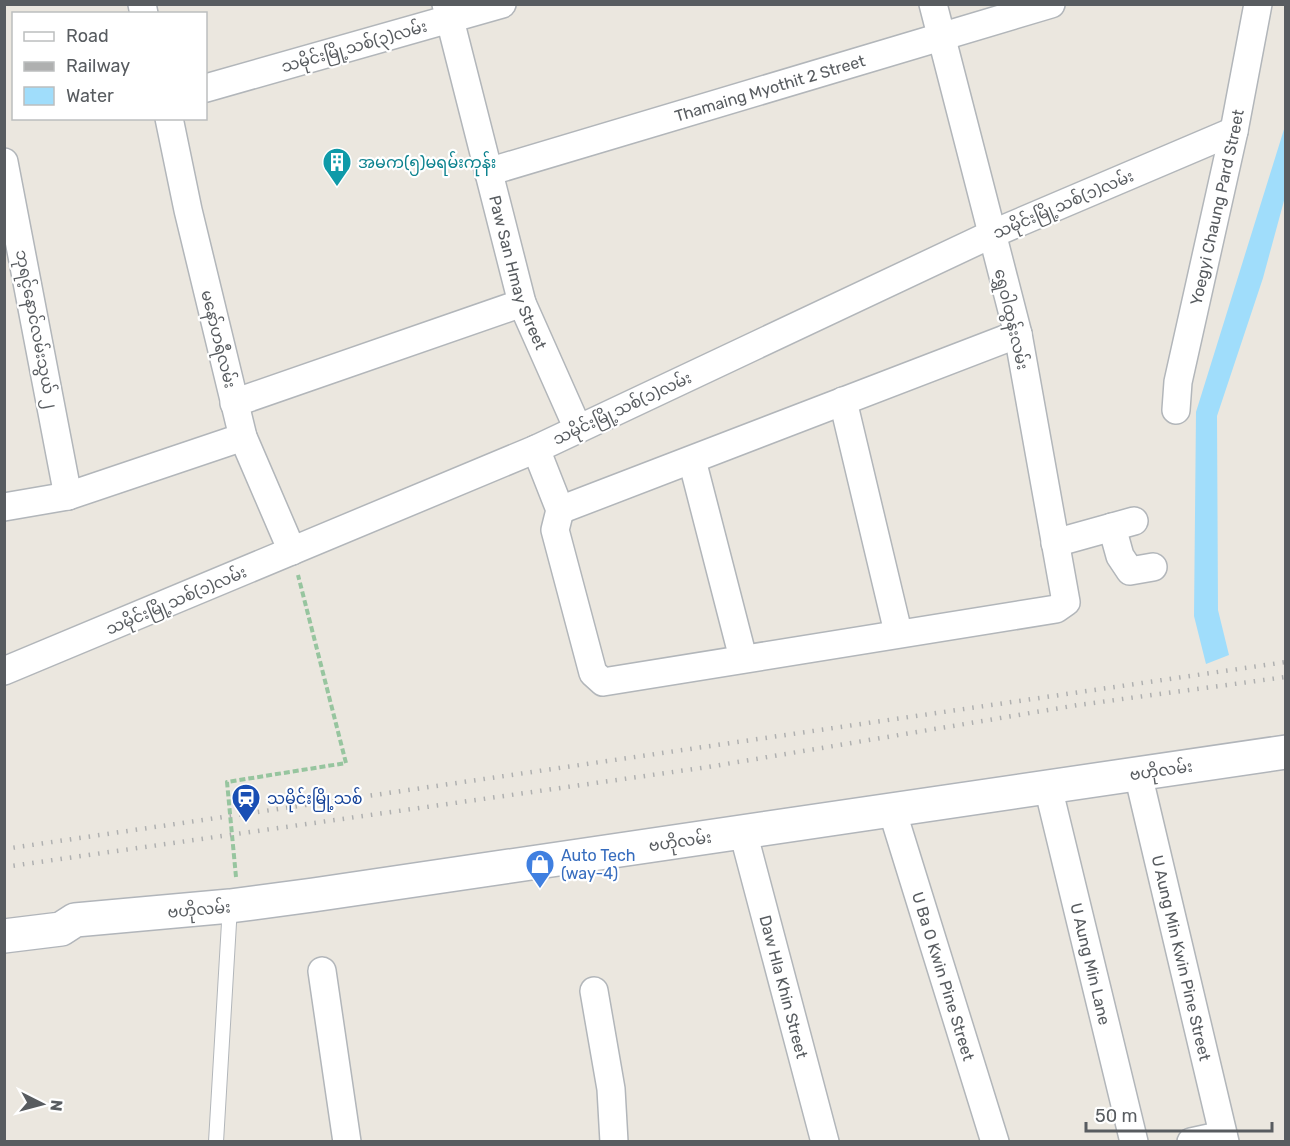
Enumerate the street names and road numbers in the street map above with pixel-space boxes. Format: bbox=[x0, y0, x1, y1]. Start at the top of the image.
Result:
street label: သမိုင်းမြို့သစ်(၃)လမ်း bbox=[279, 15, 431, 81]
street label: Thamaing Myothit 2 Street bbox=[672, 51, 867, 126]
street label: Yoegyi Chaung Pard Street bbox=[1186, 108, 1248, 307]
street label: သမိုင်းမြို့သစ်(၁)လမ်း bbox=[989, 164, 1138, 247]
street label: Paw San Hmay Street bbox=[485, 193, 550, 353]
street label: ဘုရင့်နောင်လမ်းသွယ် ၂ bbox=[7, 248, 63, 411]
street label: ရွှေဝါထွန်းလမ်း bbox=[987, 266, 1034, 372]
street label: မနော်ဟရီလမ်း bbox=[193, 288, 242, 391]
street label: သမိုင်းမြို့သစ်(၁)လမ်း bbox=[549, 366, 697, 453]
street label: သမိုင်းမြို့သစ်(၁)လမ်း bbox=[102, 560, 251, 643]
street label: ဗဟိုလမ်း bbox=[1128, 755, 1194, 789]
street label: ဗဟိုလမ်း bbox=[647, 826, 713, 860]
street label: U Aung Min Kwin Pine Street bbox=[1148, 853, 1214, 1063]
street label: U Ba O Kwin Pine Street bbox=[908, 890, 978, 1063]
street label: ဗဟိုလမ်း bbox=[167, 895, 232, 927]
street label: U Aung Min Lane bbox=[1066, 901, 1114, 1027]
street label: Daw Hla Khin Street bbox=[755, 913, 811, 1061]

